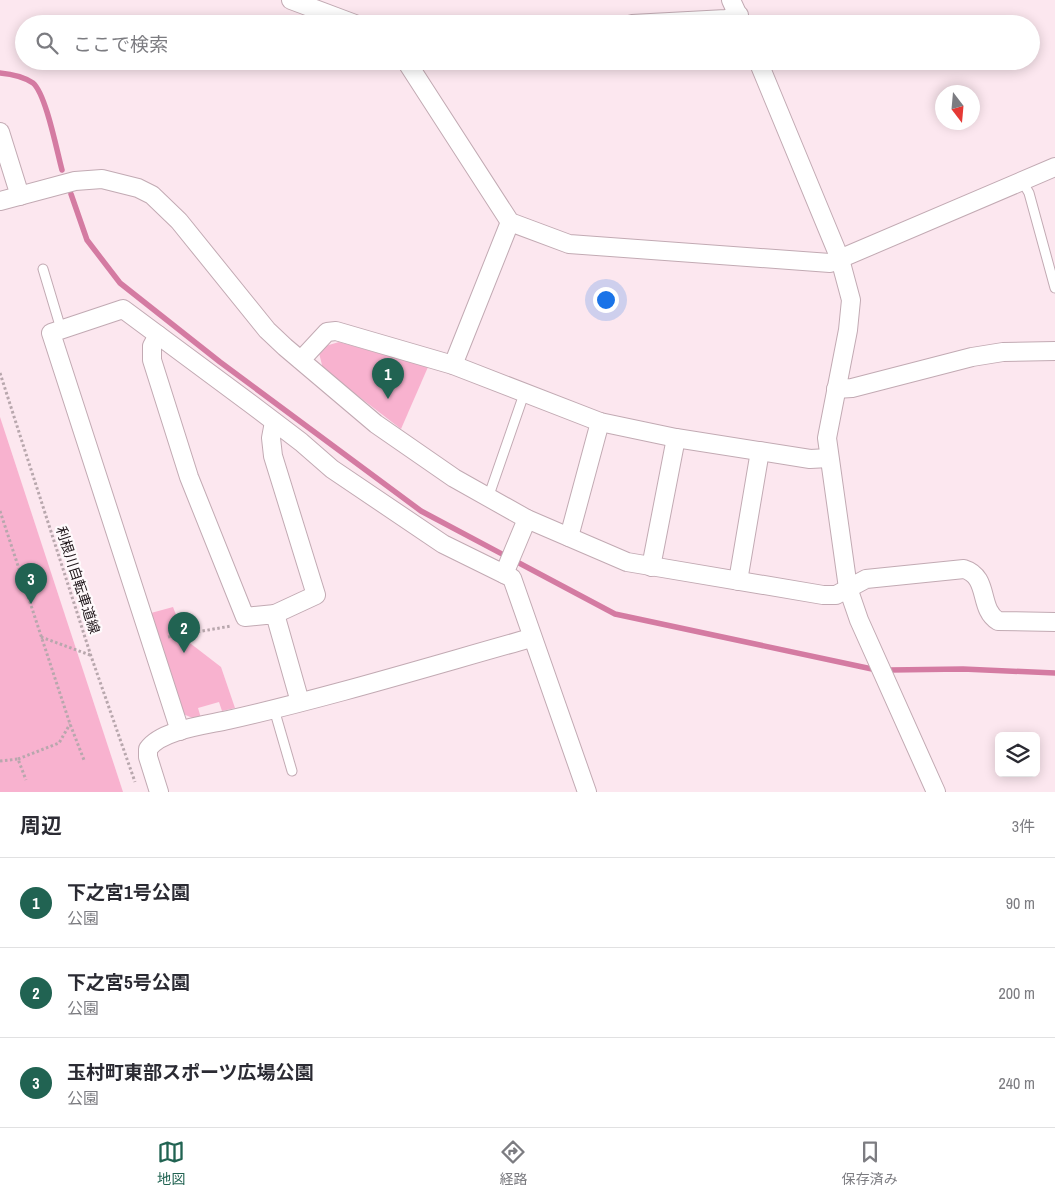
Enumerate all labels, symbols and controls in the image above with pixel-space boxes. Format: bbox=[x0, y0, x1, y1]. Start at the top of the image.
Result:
search box bbox=[15, 15, 1040, 70]
icon: search bbox=[33, 29, 61, 57]
text: ここで検索 bbox=[73, 31, 168, 57]
north arrow bbox=[935, 85, 980, 130]
your location bbox=[593, 287, 619, 313]
pin: 1 bbox=[372, 358, 404, 399]
street label: 利根川自転車道線 bbox=[52, 524, 104, 636]
pin: 3 bbox=[15, 563, 47, 604]
pin: 2 bbox=[168, 612, 200, 653]
map controls bbox=[995, 732, 1040, 777]
button: layers bbox=[995, 732, 1040, 777]
text: 周辺 bbox=[20, 811, 62, 840]
text: 3件 bbox=[1012, 815, 1035, 837]
text: 下之宮1号公園 bbox=[67, 879, 190, 905]
text: 1 bbox=[32, 892, 40, 914]
text: 90 m bbox=[1006, 892, 1035, 914]
text: 公園 bbox=[67, 907, 99, 929]
text: 下之宮5号公園 bbox=[67, 969, 190, 995]
text: 2 bbox=[32, 982, 40, 1004]
text: 200 m bbox=[999, 982, 1035, 1004]
text: 公園 bbox=[67, 997, 99, 1019]
text: 玉村町東部スポーツ広場公園 bbox=[67, 1059, 314, 1085]
text: 3 bbox=[32, 1072, 40, 1094]
text: 240 m bbox=[999, 1072, 1035, 1094]
text: 公園 bbox=[67, 1087, 99, 1109]
tab: 地図 bbox=[157, 1138, 185, 1188]
tab: 経路 bbox=[499, 1138, 527, 1188]
tab: 保存済み bbox=[842, 1138, 898, 1188]

